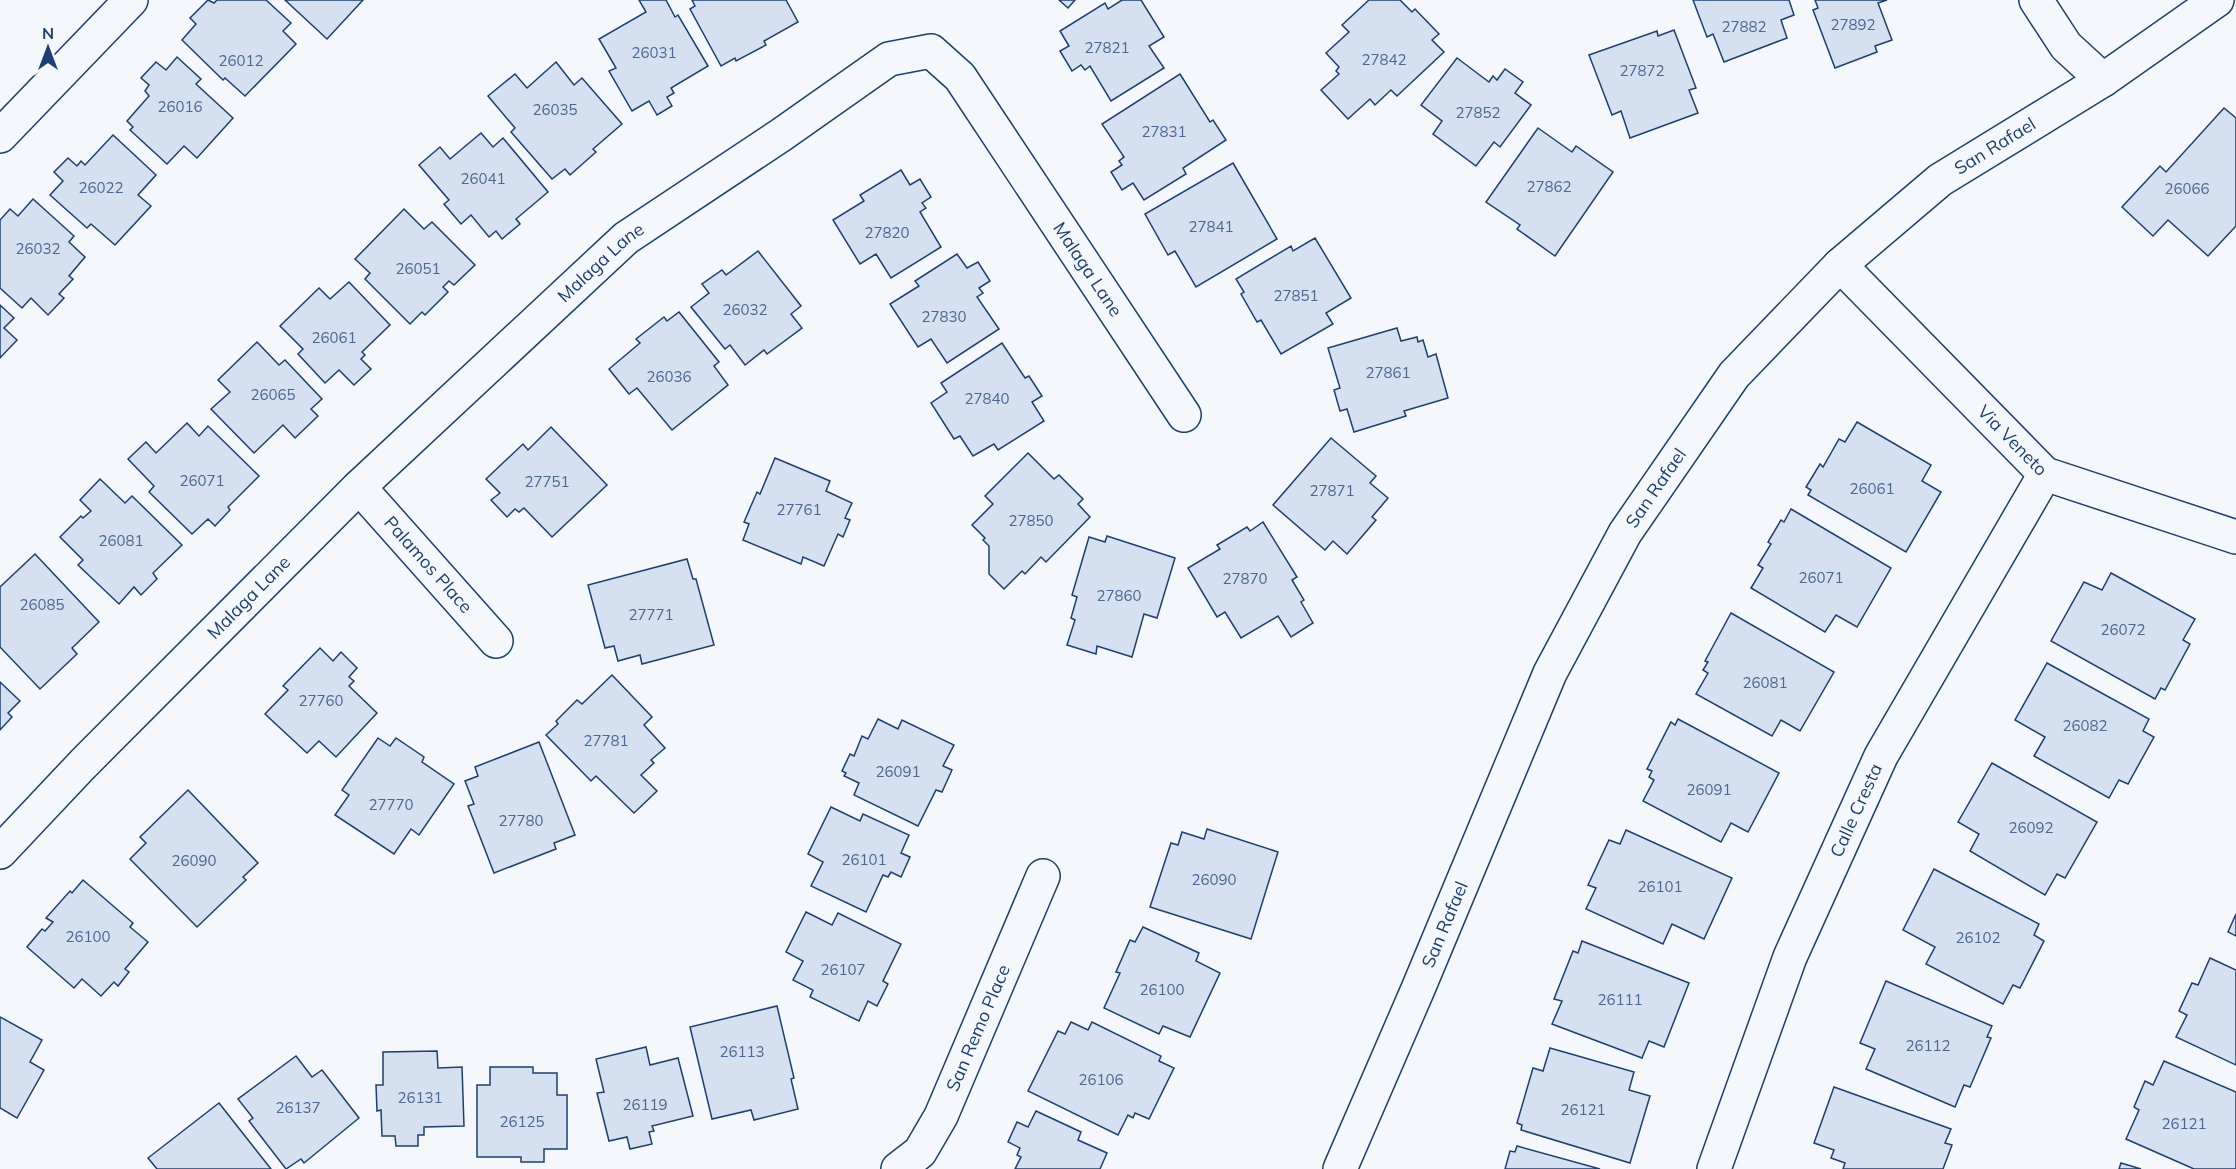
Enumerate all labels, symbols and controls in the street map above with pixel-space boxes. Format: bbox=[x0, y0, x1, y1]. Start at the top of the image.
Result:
house number: 27892 bbox=[1830, 15, 1876, 34]
house number: 27882 bbox=[1721, 17, 1767, 36]
north arrow bbox=[18, 18, 78, 78]
text: N bbox=[42, 23, 54, 43]
house number: 27821 bbox=[1084, 38, 1130, 57]
house number: 26031 bbox=[631, 43, 677, 62]
house number: 27842 bbox=[1361, 50, 1407, 69]
house number: 26012 bbox=[218, 51, 264, 70]
house number: 27872 bbox=[1619, 61, 1665, 80]
house number: 26016 bbox=[157, 97, 203, 116]
house number: 26035 bbox=[532, 100, 578, 119]
house number: 27852 bbox=[1455, 103, 1501, 122]
street label: San Rafael bbox=[1950, 112, 2040, 180]
house number: 27831 bbox=[1141, 122, 1187, 141]
house number: 26041 bbox=[460, 169, 506, 188]
house number: 27862 bbox=[1526, 177, 1572, 196]
house number: 26022 bbox=[78, 178, 124, 197]
house number: 26066 bbox=[2164, 179, 2210, 198]
street label: Malaga Lane bbox=[552, 217, 648, 307]
house number: 27841 bbox=[1188, 217, 1234, 236]
street label: Malaga Lane bbox=[1048, 218, 1128, 321]
house number: 27820 bbox=[864, 223, 910, 242]
house number: 26032 bbox=[15, 239, 61, 258]
house number: 26051 bbox=[395, 259, 441, 278]
house number: 27851 bbox=[1273, 286, 1319, 305]
house number: 26032 bbox=[722, 300, 768, 319]
house number: 27830 bbox=[921, 307, 967, 326]
house number: 26061 bbox=[311, 328, 357, 347]
house number: 27861 bbox=[1365, 363, 1411, 382]
house number: 26036 bbox=[646, 367, 692, 386]
house number: 26065 bbox=[250, 385, 296, 404]
house number: 27840 bbox=[964, 389, 1010, 408]
street label: Via Veneto bbox=[1973, 400, 2053, 481]
street label: San Rafael bbox=[1620, 444, 1691, 532]
house number: 26071 bbox=[179, 471, 225, 490]
house number: 27751 bbox=[524, 472, 570, 491]
house number: 26061 bbox=[1849, 479, 1895, 498]
house number: 27871 bbox=[1309, 481, 1355, 500]
house number: 27761 bbox=[776, 500, 822, 519]
street label: Palamos Place bbox=[379, 511, 478, 618]
house number: 27850 bbox=[1008, 511, 1054, 530]
house number: 26081 bbox=[98, 531, 144, 550]
street label: Malaga Lane bbox=[202, 551, 295, 644]
house number: 26071 bbox=[1798, 568, 1844, 587]
house number: 27870 bbox=[1222, 569, 1268, 588]
house number: 27860 bbox=[1096, 586, 1142, 605]
house number: 26085 bbox=[19, 595, 65, 614]
house number: 27771 bbox=[628, 605, 674, 624]
house number: 26072 bbox=[2100, 620, 2146, 639]
house number: 26081 bbox=[1742, 673, 1788, 692]
house number: 27760 bbox=[298, 691, 344, 710]
house number: 26082 bbox=[2062, 716, 2108, 735]
house number: 27781 bbox=[583, 731, 629, 750]
street label: Calle Cresta bbox=[1825, 760, 1887, 861]
house number: 26091 bbox=[875, 762, 921, 781]
house number: 26091 bbox=[1686, 780, 1732, 799]
house number: 27770 bbox=[368, 795, 414, 814]
house number: 27780 bbox=[498, 811, 544, 830]
house number: 26092 bbox=[2008, 818, 2054, 837]
house number: 26101 bbox=[841, 850, 887, 869]
house number: 26090 bbox=[171, 851, 217, 870]
house number: 26090 bbox=[1191, 870, 1237, 889]
house number: 26101 bbox=[1637, 877, 1683, 896]
street label: San Rafael bbox=[1416, 878, 1473, 971]
house number: 26100 bbox=[65, 927, 111, 946]
house number: 26102 bbox=[1955, 928, 2001, 947]
house number: 26107 bbox=[820, 960, 866, 979]
street label: San Remo Place bbox=[941, 961, 1015, 1095]
house number: 26100 bbox=[1139, 980, 1185, 999]
house number: 26111 bbox=[1597, 990, 1643, 1009]
house number: 26112 bbox=[1905, 1036, 1951, 1055]
house number: 26113 bbox=[719, 1042, 765, 1061]
house number: 26106 bbox=[1078, 1070, 1124, 1089]
house number: 26131 bbox=[397, 1088, 443, 1107]
house number: 26119 bbox=[622, 1095, 668, 1114]
house number: 26137 bbox=[275, 1098, 321, 1117]
house number: 26121 bbox=[1560, 1100, 1606, 1119]
house number: 26125 bbox=[499, 1112, 545, 1131]
house number: 26121 bbox=[2161, 1114, 2207, 1133]

